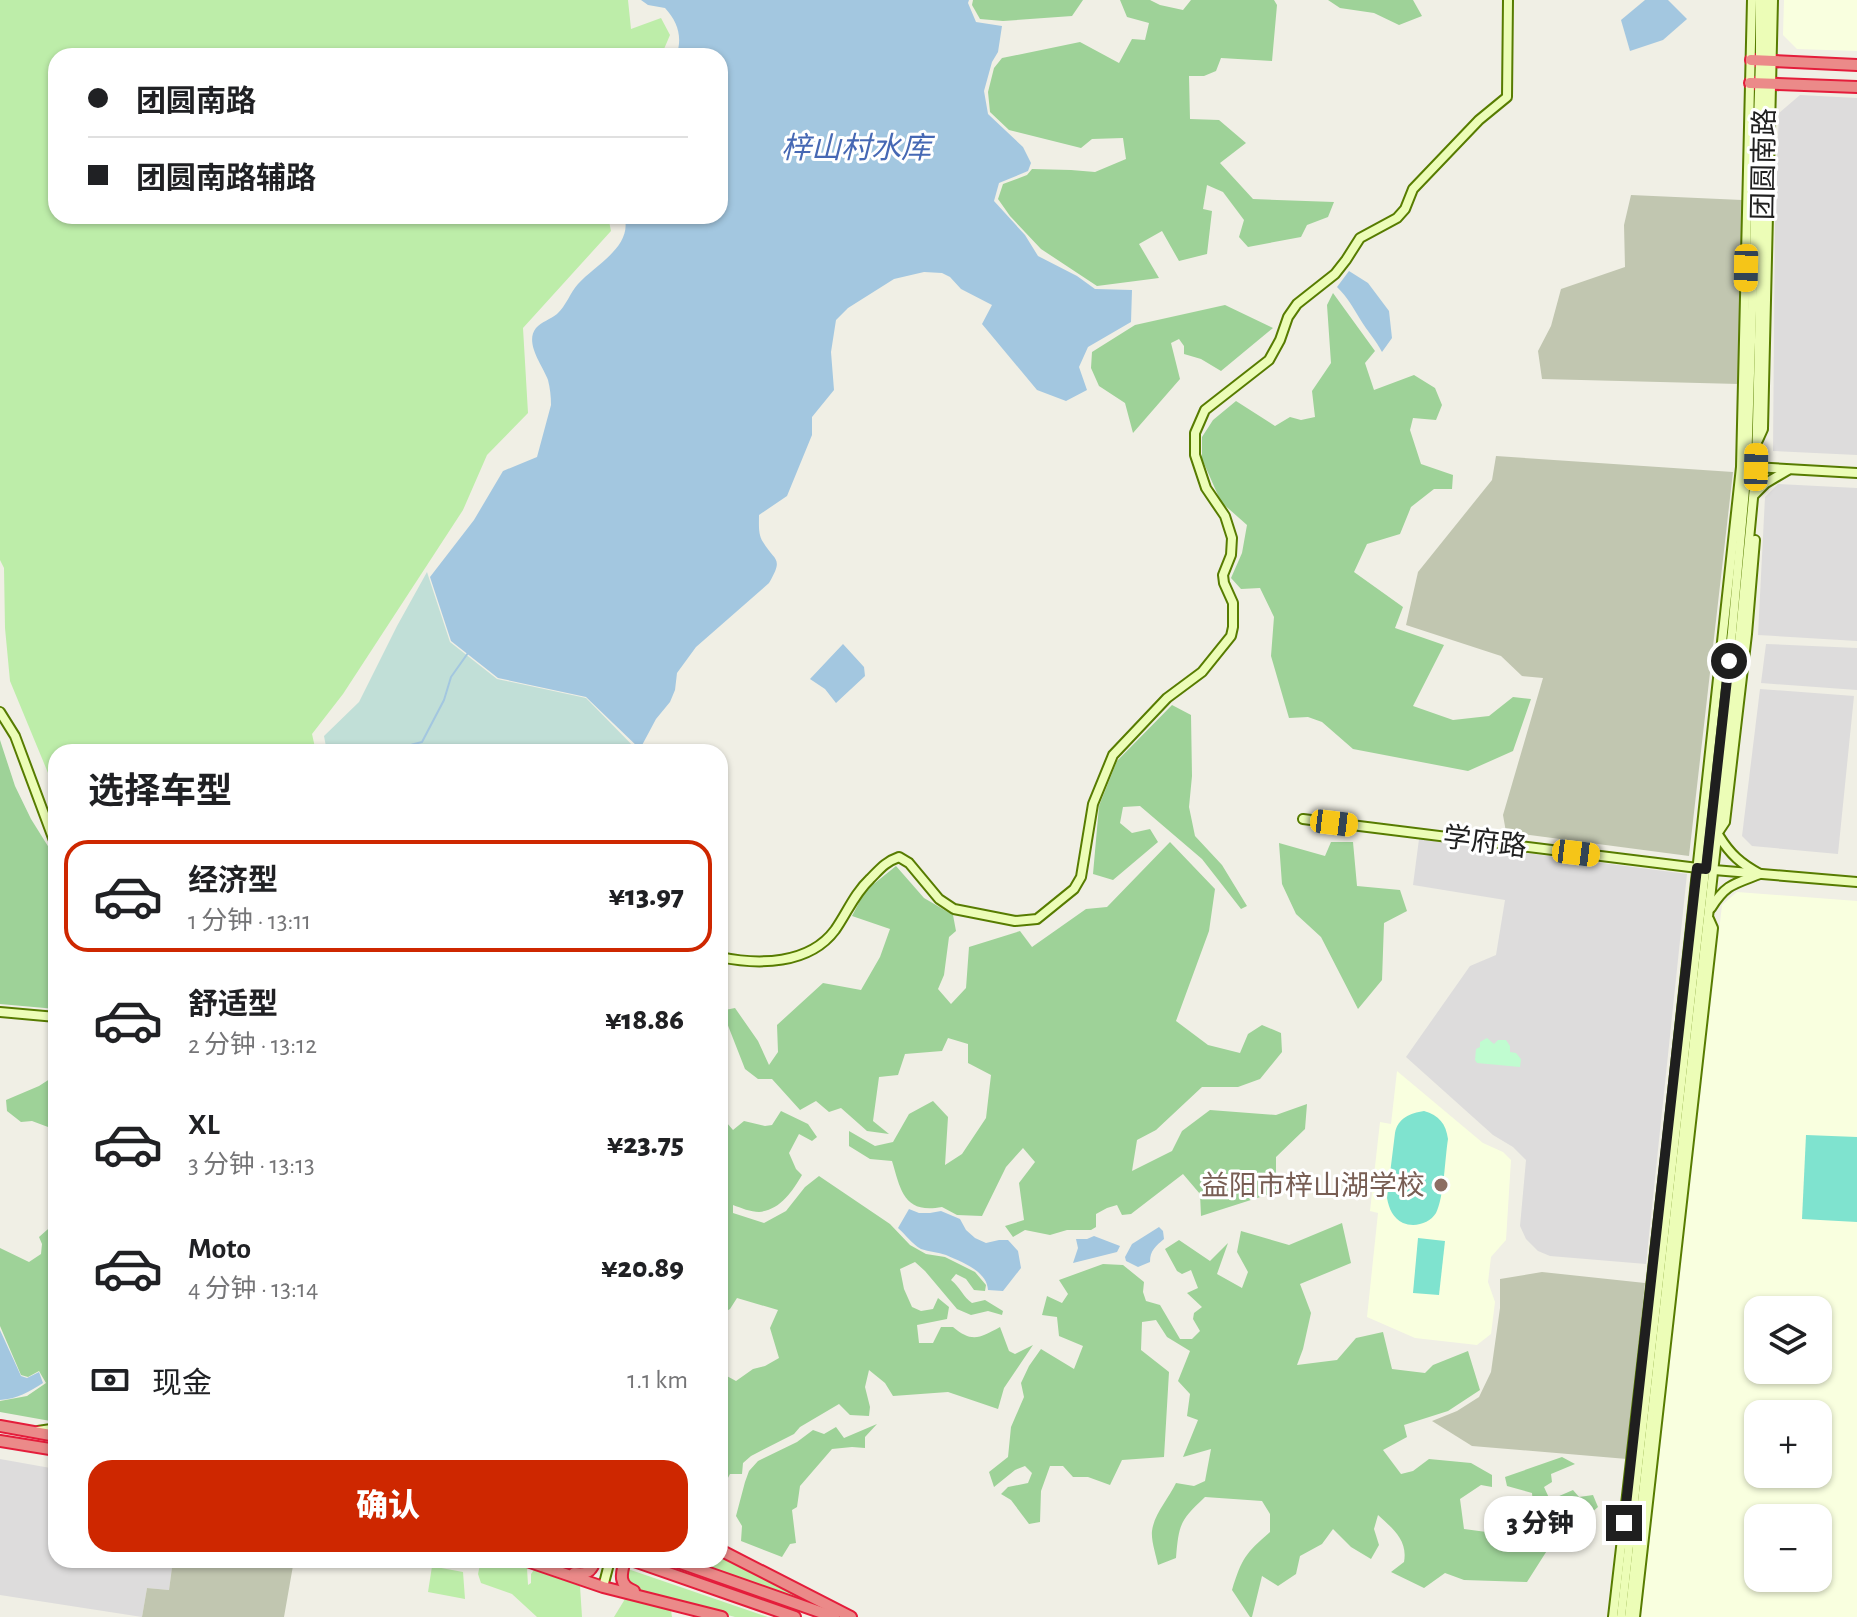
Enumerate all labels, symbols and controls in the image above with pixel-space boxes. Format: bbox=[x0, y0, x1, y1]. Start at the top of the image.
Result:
text: 团圆南路 bbox=[136, 87, 256, 117]
street label: 团圆南路 bbox=[1748, 108, 1780, 220]
water label: 梓山村水库 bbox=[781, 132, 936, 164]
text: 团圆南路辅路 bbox=[136, 164, 316, 194]
car bbox=[1734, 244, 1758, 292]
car bbox=[1744, 443, 1768, 491]
route start bbox=[1711, 643, 1747, 679]
text: 选择车型 bbox=[88, 774, 232, 810]
car bbox=[1309, 808, 1359, 838]
street label: 学府路 bbox=[1441, 822, 1528, 862]
car bbox=[1551, 838, 1601, 868]
icon: car bbox=[92, 860, 164, 932]
text: 经济型 bbox=[188, 866, 278, 896]
text: ¥13.97 bbox=[609, 881, 684, 911]
text: 1 分钟 · 13:11 bbox=[188, 908, 311, 934]
icon: car bbox=[92, 984, 164, 1056]
text: 舒适型 bbox=[188, 990, 278, 1020]
text: ¥18.86 bbox=[605, 1005, 684, 1035]
text: 2 分钟 · 13:12 bbox=[188, 1032, 317, 1058]
icon: car bbox=[92, 1108, 164, 1180]
text: XL bbox=[188, 1110, 220, 1140]
text: ¥23.75 bbox=[607, 1129, 684, 1159]
text: 3 分钟 · 13:13 bbox=[188, 1152, 315, 1178]
place label: 益阳市梓山湖学校 bbox=[1201, 1171, 1425, 1201]
marker: 益阳市梓山湖学校 bbox=[1432, 1176, 1450, 1194]
icon: car bbox=[92, 1232, 164, 1304]
text: Moto bbox=[188, 1234, 251, 1264]
text: ¥20.89 bbox=[601, 1253, 684, 1283]
text: 4 分钟 · 13:14 bbox=[188, 1276, 318, 1302]
map controls bbox=[1744, 1296, 1832, 1592]
button: layers bbox=[1744, 1296, 1832, 1384]
icon: cash bbox=[88, 1358, 132, 1402]
text: 1.1 km bbox=[627, 1367, 688, 1393]
text: 现金 bbox=[152, 1369, 212, 1399]
button: + bbox=[1744, 1400, 1832, 1488]
button: 确认 bbox=[88, 1460, 688, 1552]
callout: 3 分钟 bbox=[1484, 1495, 1596, 1551]
button: − bbox=[1744, 1504, 1832, 1592]
route end bbox=[1606, 1505, 1642, 1541]
text: 3 分钟 bbox=[1506, 1511, 1574, 1537]

